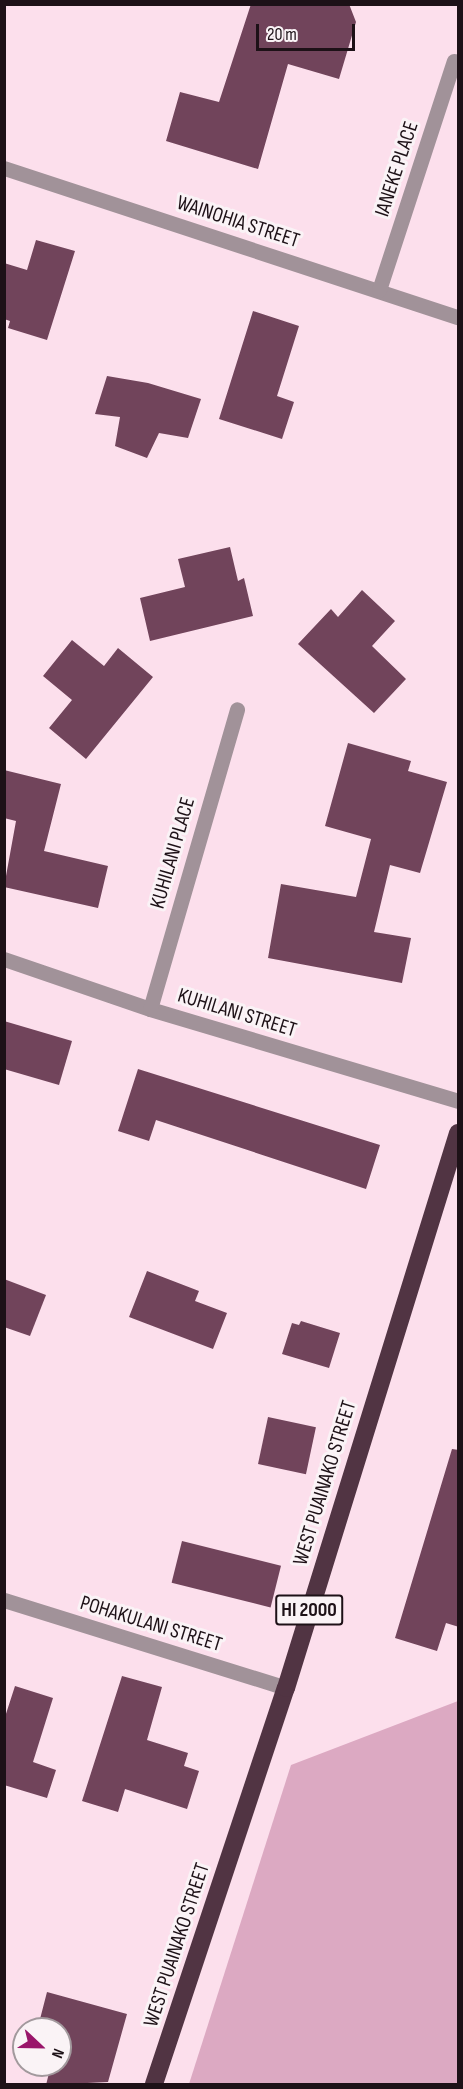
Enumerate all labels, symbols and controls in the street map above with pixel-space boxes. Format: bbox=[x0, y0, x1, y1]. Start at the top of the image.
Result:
scale bar bbox=[259, 12, 358, 50]
text: 20 m bbox=[267, 24, 297, 45]
street label: IANEKE PLACE bbox=[370, 118, 424, 220]
street label: WAINOHIA STREET bbox=[173, 190, 303, 254]
street label: KUHILANI PLACE bbox=[145, 794, 201, 912]
street label: KUHILANI STREET bbox=[175, 983, 299, 1043]
street label: WEST PUAINAKO STREET bbox=[288, 1398, 362, 1568]
street label: POHAKULANI STREET bbox=[77, 1590, 225, 1658]
road number: HI 2000 bbox=[274, 1593, 344, 1627]
street label: WEST PUAINAKO STREET bbox=[139, 1860, 215, 2030]
north arrow bbox=[12, 2017, 72, 2077]
text: N bbox=[47, 2046, 68, 2061]

